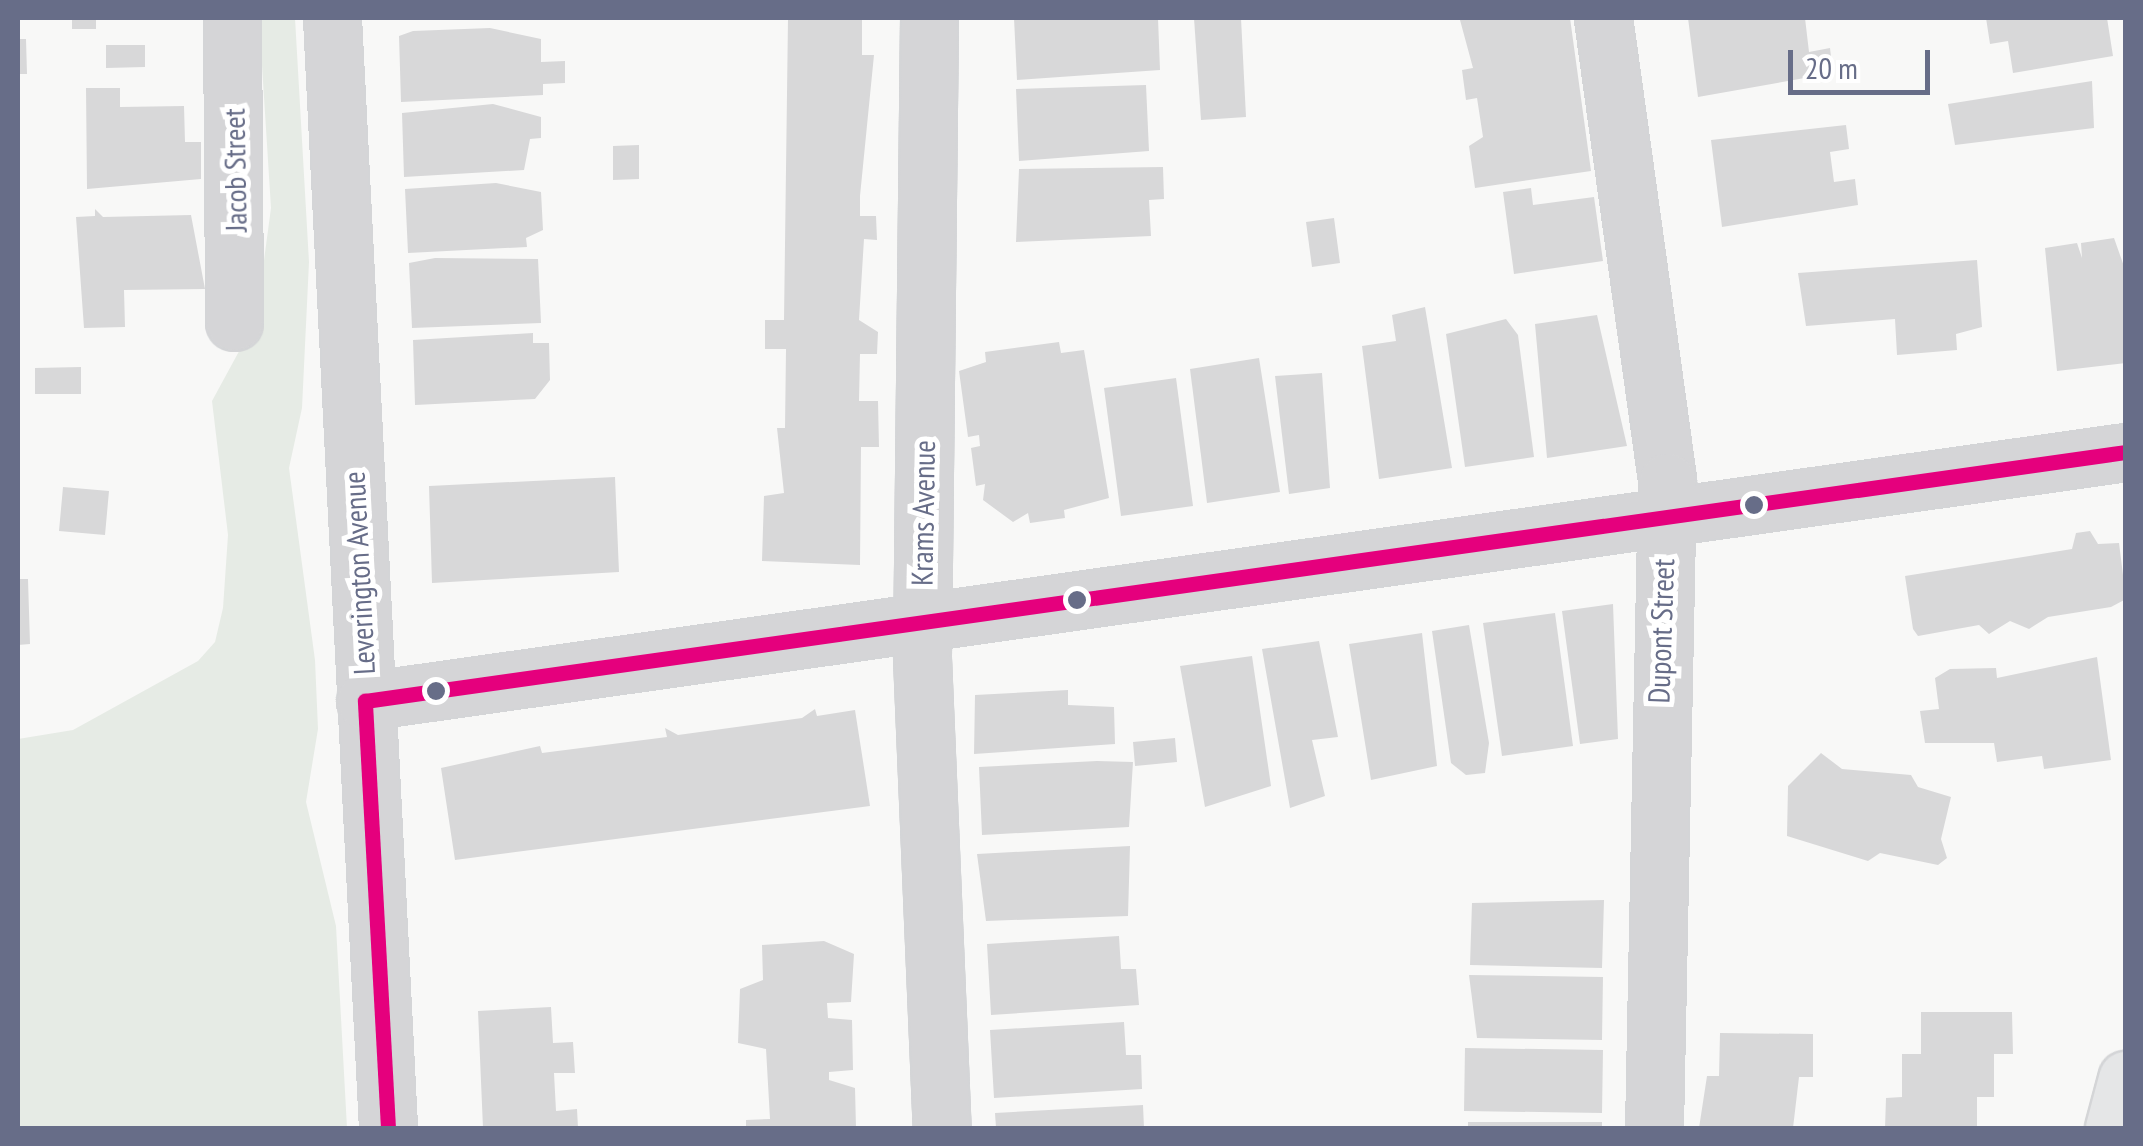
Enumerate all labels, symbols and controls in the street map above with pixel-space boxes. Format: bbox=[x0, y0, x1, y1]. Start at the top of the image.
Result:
scale bar bbox=[1793, 30, 1936, 92]
text: 20 m bbox=[1805, 48, 1858, 87]
street label: Jacob Street bbox=[216, 108, 254, 232]
street label: Krams Avenue bbox=[904, 440, 942, 586]
street label: Leverington Avenue bbox=[336, 470, 382, 676]
unlabelled marker bbox=[1744, 495, 1764, 515]
street label: Dupont Street bbox=[1640, 558, 1682, 704]
unlabelled marker bbox=[1067, 590, 1087, 610]
unlabelled marker bbox=[426, 681, 446, 701]

